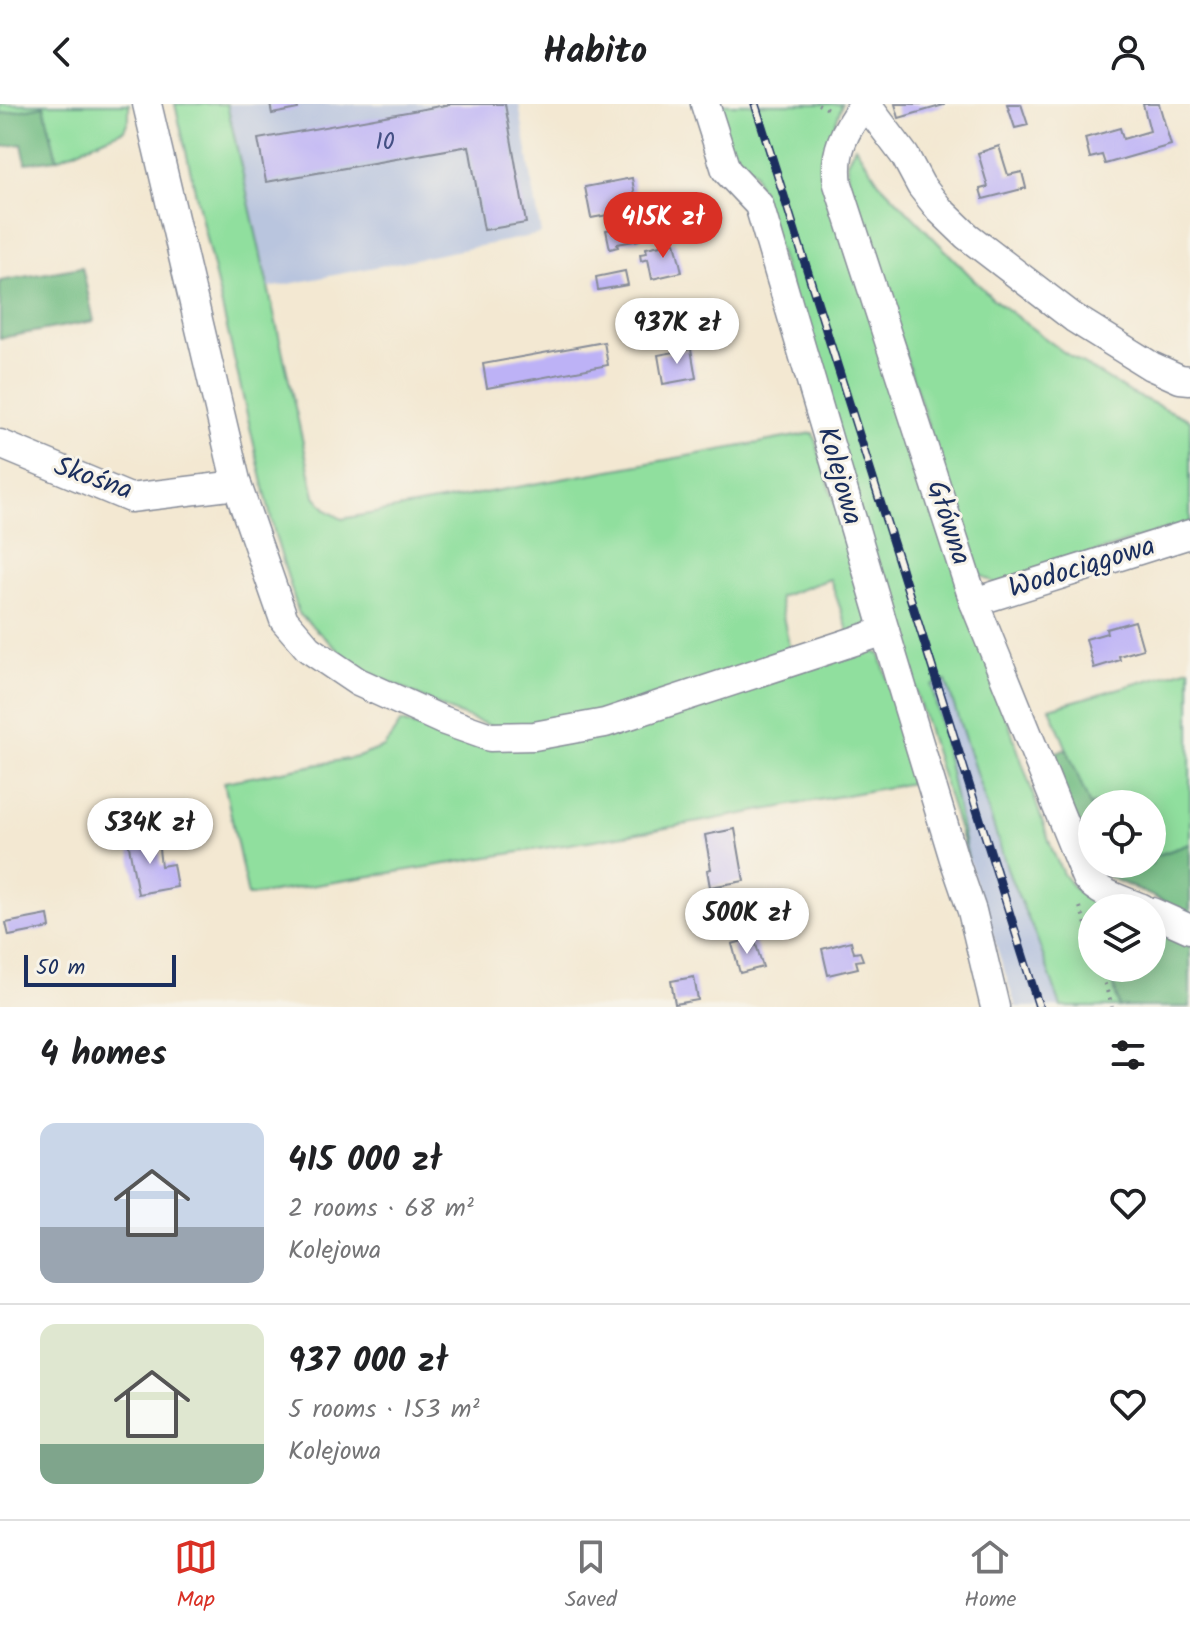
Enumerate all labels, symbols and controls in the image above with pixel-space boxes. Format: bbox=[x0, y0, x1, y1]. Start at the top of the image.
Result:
text: Habito bbox=[543, 24, 647, 81]
icon: back bbox=[40, 30, 84, 74]
icon: person bbox=[1106, 30, 1150, 74]
house number: 10 bbox=[375, 123, 395, 162]
pin: 415K zł bbox=[589, 192, 737, 260]
text: 415K zł bbox=[621, 197, 705, 239]
pin: 937K zł bbox=[603, 298, 751, 366]
text: 937K zł bbox=[633, 303, 721, 345]
street label: Kolejowa bbox=[804, 422, 874, 530]
street label: Skośna bbox=[48, 445, 138, 513]
street label: Główna bbox=[913, 475, 983, 571]
street label: Wodociągowa bbox=[1003, 524, 1161, 612]
map controls bbox=[1078, 790, 1166, 982]
button: locate bbox=[1078, 790, 1166, 878]
pin: 534K zł bbox=[76, 798, 224, 866]
text: 534K zł bbox=[105, 803, 195, 845]
pin: 500K zł bbox=[673, 888, 821, 956]
text: 500K zł bbox=[703, 893, 791, 935]
button: layers bbox=[1078, 894, 1166, 982]
scale bar bbox=[24, 951, 176, 987]
text: 50 m bbox=[36, 951, 85, 986]
text: 4 homes bbox=[40, 1028, 167, 1082]
icon: filters bbox=[1106, 1033, 1150, 1077]
text: 415 000 zł bbox=[288, 1134, 442, 1188]
icon: home bbox=[104, 1155, 200, 1251]
icon: heart bbox=[1106, 1181, 1150, 1225]
text: 2 rooms · 68 m² bbox=[288, 1188, 474, 1230]
text: Kolejowa bbox=[288, 1230, 381, 1272]
text: 937 000 zł bbox=[288, 1335, 448, 1389]
icon: home bbox=[104, 1356, 200, 1452]
icon: heart bbox=[1106, 1382, 1150, 1426]
text: 5 rooms · 153 m² bbox=[288, 1389, 479, 1431]
text: Kolejowa bbox=[288, 1431, 381, 1473]
tab: Map bbox=[174, 1535, 218, 1618]
tab: Saved bbox=[565, 1535, 617, 1618]
tab: Home bbox=[964, 1535, 1016, 1618]

